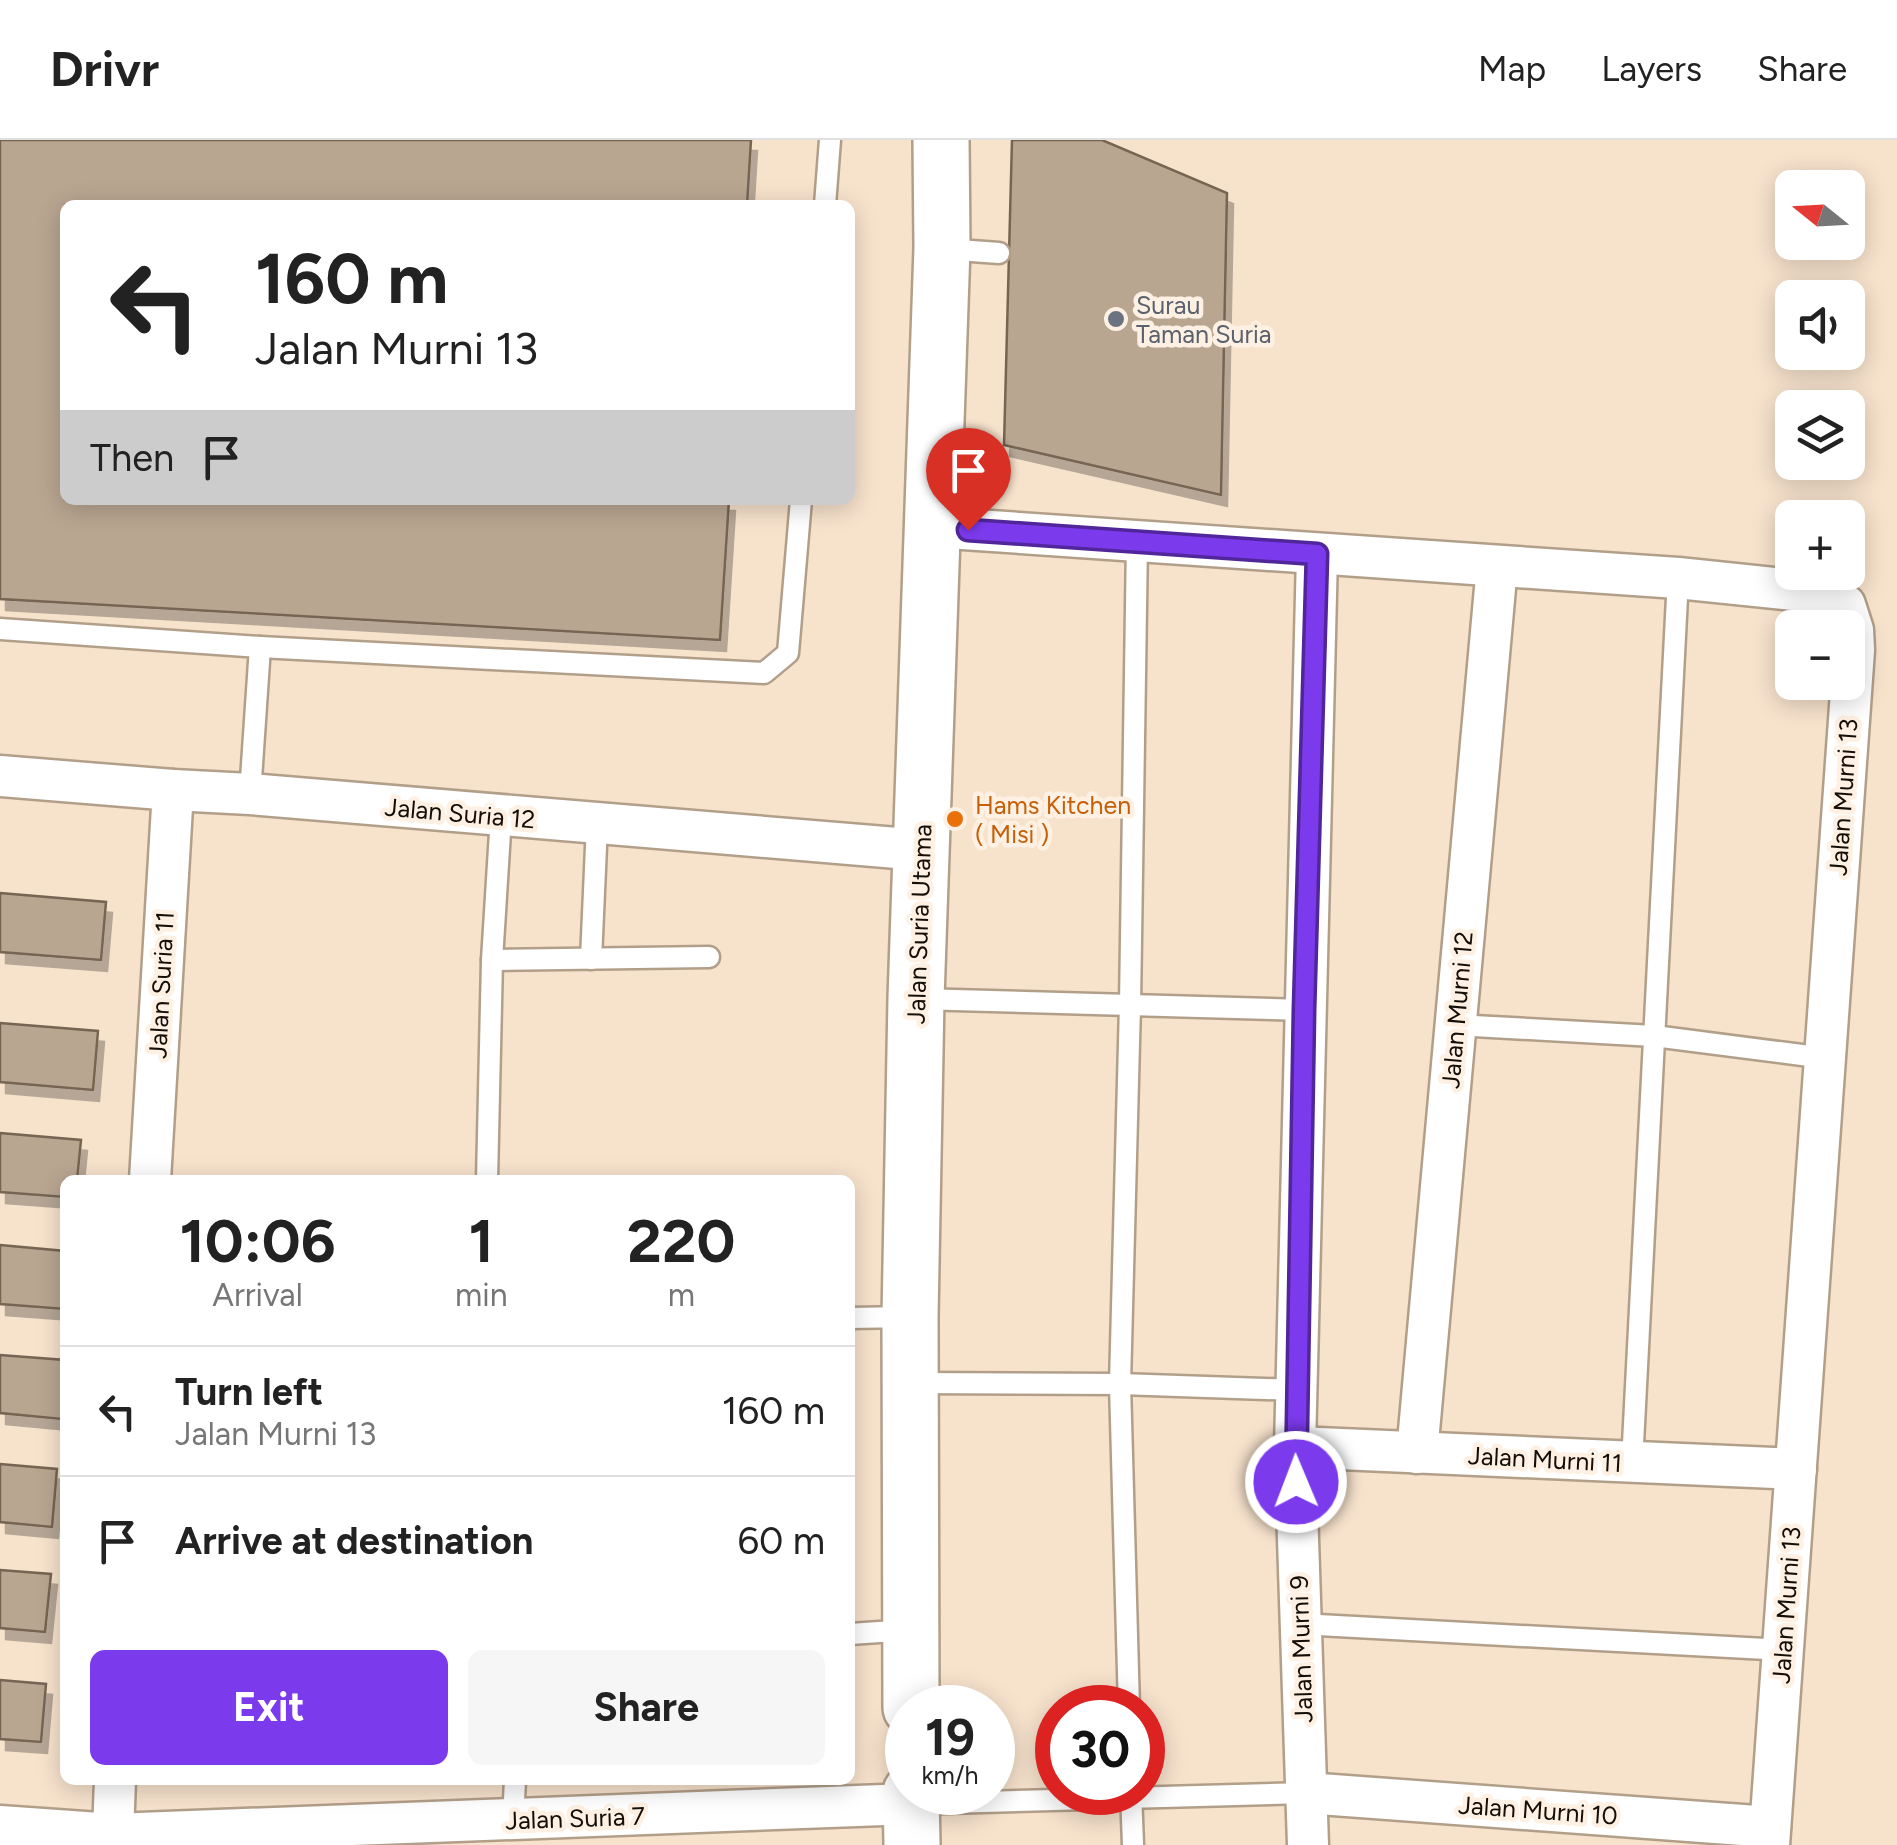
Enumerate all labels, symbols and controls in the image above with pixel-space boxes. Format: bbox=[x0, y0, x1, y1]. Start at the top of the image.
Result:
text: Drivr bbox=[50, 40, 159, 98]
text: Map bbox=[1478, 48, 1546, 90]
text: Layers bbox=[1601, 48, 1702, 90]
text: Share bbox=[1757, 48, 1847, 90]
north arrow bbox=[1775, 170, 1865, 260]
map controls bbox=[1775, 170, 1865, 700]
text: 160 m bbox=[255, 236, 448, 321]
icon: left bbox=[90, 240, 220, 370]
button: sound bbox=[1775, 280, 1865, 370]
place label: Surau Taman Suria bbox=[1136, 290, 1271, 349]
marker: Surau Taman Suria bbox=[1105, 308, 1127, 330]
text: Jalan Murni 13 bbox=[255, 321, 538, 375]
button: layers bbox=[1775, 390, 1865, 480]
pin bbox=[926, 428, 1011, 531]
icon: arrive bbox=[194, 430, 249, 485]
text: Then bbox=[90, 435, 174, 481]
icon: arrive bbox=[941, 443, 996, 498]
button: + bbox=[1775, 500, 1865, 590]
button: − bbox=[1775, 610, 1865, 700]
street label: Jalan Murni 13 bbox=[1823, 717, 1863, 877]
place label: Hams Kitchen ( Misi ) bbox=[975, 790, 1131, 849]
street label: Jalan Suria 12 bbox=[384, 791, 536, 835]
marker: Hams Kitchen ( Misi ) bbox=[944, 808, 966, 830]
street label: Jalan Suria Utama bbox=[901, 823, 937, 1025]
street label: Jalan Suria 11 bbox=[142, 911, 180, 1059]
street label: Jalan Murni 12 bbox=[1435, 930, 1479, 1090]
text: 10:06 bbox=[180, 1205, 335, 1277]
text: 1 bbox=[469, 1205, 494, 1277]
text: 220 bbox=[627, 1205, 735, 1277]
text: Arrival bbox=[212, 1276, 303, 1314]
text: min bbox=[455, 1276, 508, 1314]
text: m bbox=[668, 1276, 695, 1314]
text: Turn left bbox=[175, 1369, 323, 1415]
icon: left bbox=[90, 1384, 145, 1439]
text: 160 m bbox=[722, 1388, 825, 1434]
text: Jalan Murni 13 bbox=[175, 1415, 376, 1453]
position arrow bbox=[1244, 1430, 1348, 1534]
street label: Jalan Murni 11 bbox=[1467, 1440, 1623, 1478]
icon: arrive bbox=[90, 1514, 145, 1569]
text: Arrive at destination bbox=[175, 1518, 533, 1564]
text: 60 m bbox=[737, 1518, 825, 1564]
street label: Jalan Murni 13 bbox=[1766, 1525, 1806, 1685]
street label: Jalan Murni 9 bbox=[1283, 1575, 1319, 1723]
button: Exit bbox=[90, 1650, 448, 1765]
button: Share bbox=[468, 1650, 825, 1765]
speed limit sign: 30 bbox=[1035, 1685, 1165, 1815]
text: 19 bbox=[925, 1707, 975, 1768]
text: km/h bbox=[921, 1760, 979, 1790]
street label: Jalan Murni 10 bbox=[1457, 1789, 1619, 1831]
street label: Jalan Suria 7 bbox=[505, 1801, 645, 1835]

